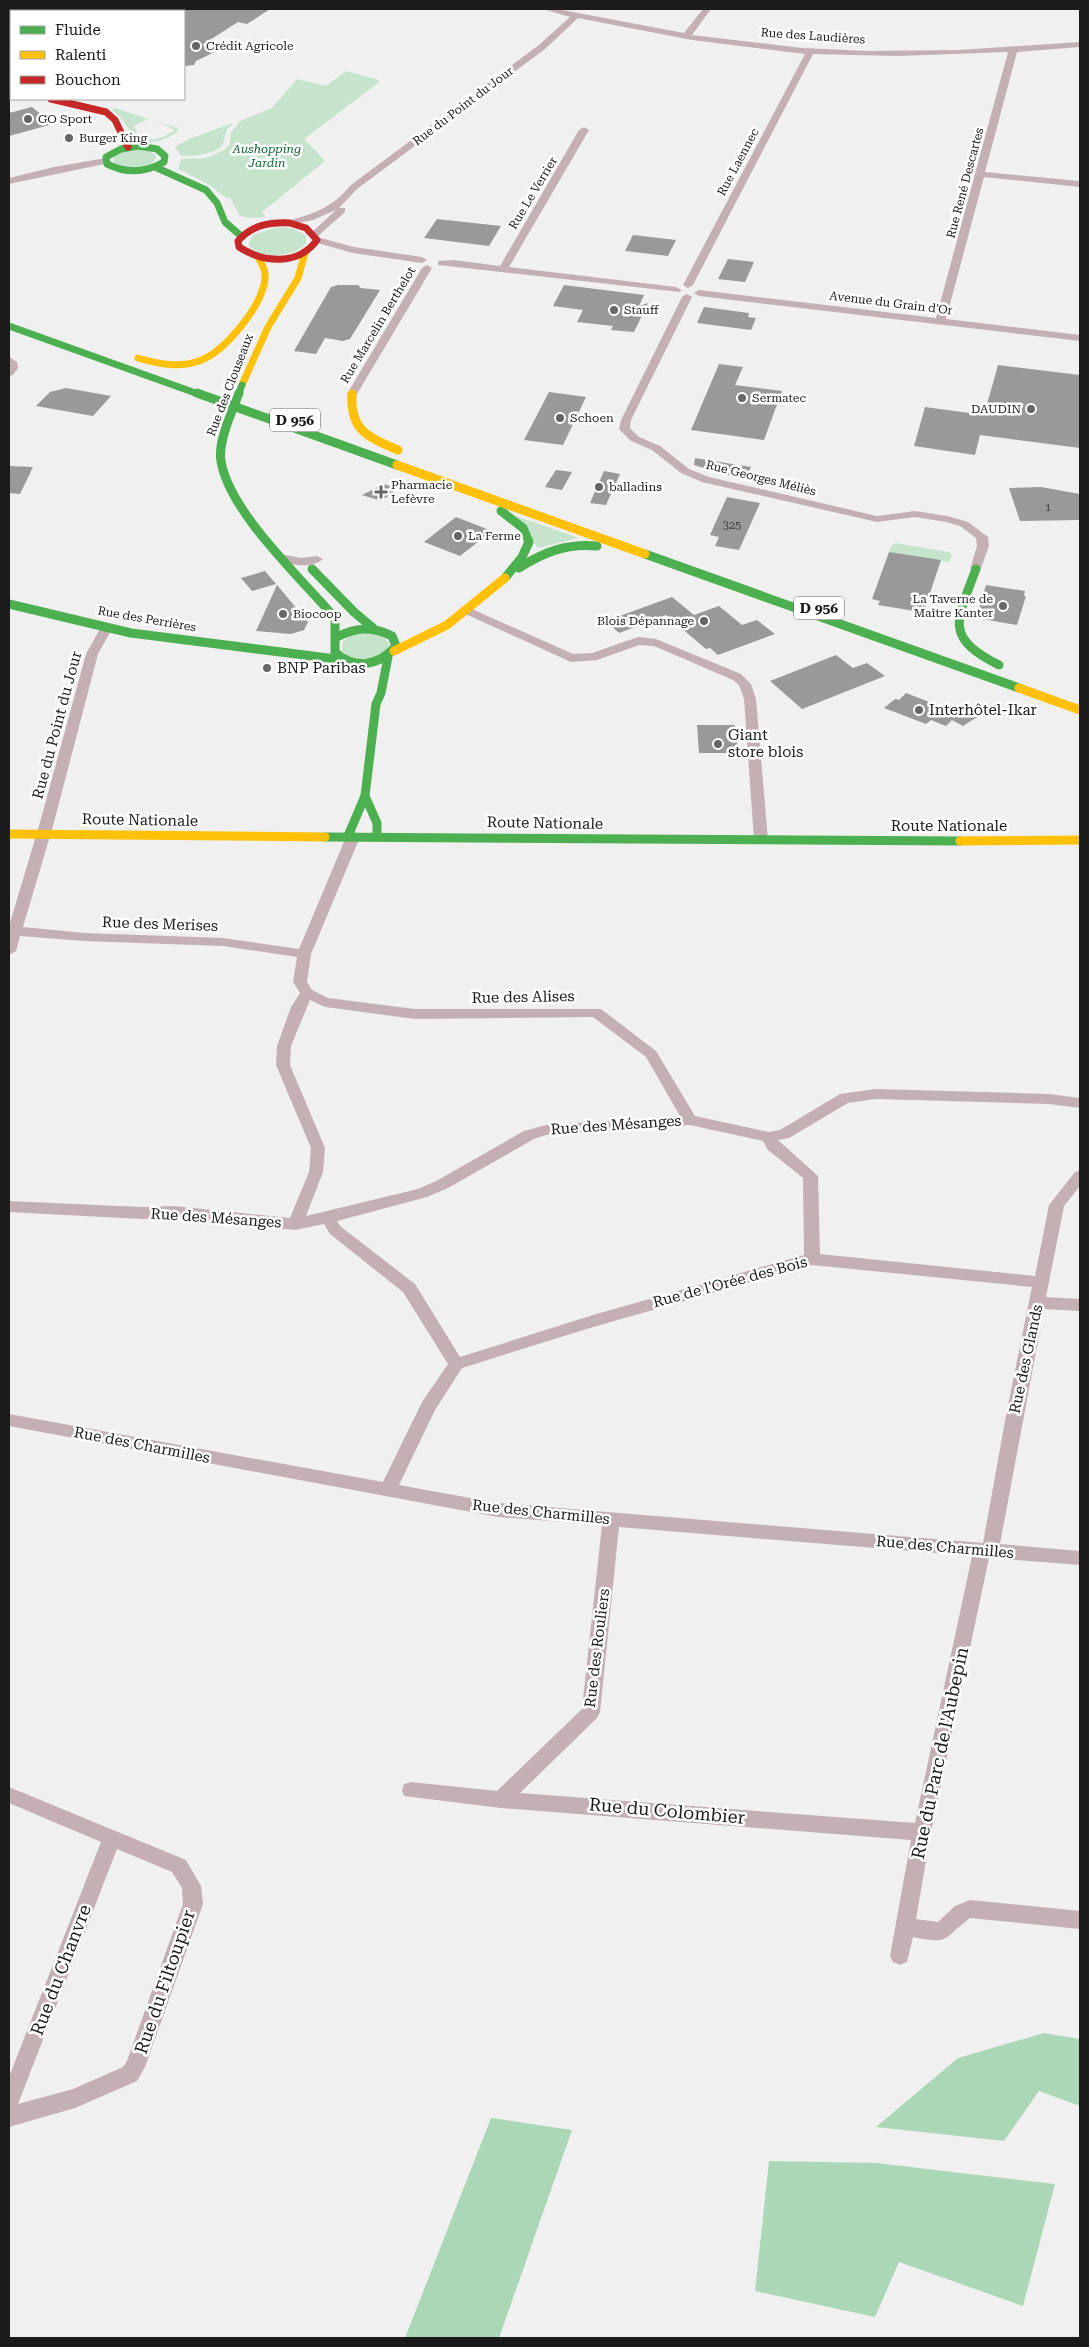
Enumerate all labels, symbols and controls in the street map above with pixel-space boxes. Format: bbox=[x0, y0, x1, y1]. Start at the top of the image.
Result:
legend bbox=[10, 10, 185, 100]
text: Fluide bbox=[55, 21, 101, 39]
street label: Rue des Laudières bbox=[760, 25, 866, 47]
place label: Crédit Agricole bbox=[206, 39, 294, 53]
marker: Crédit Agricole bbox=[190, 40, 202, 52]
text: Ralenti bbox=[55, 46, 107, 64]
street label: Rue du Point du Jour bbox=[410, 64, 516, 148]
text: Bouchon bbox=[55, 71, 121, 89]
place label: GO Sport bbox=[38, 112, 93, 126]
marker: GO Sport bbox=[22, 113, 34, 125]
street label: Rue Laennec bbox=[714, 126, 762, 198]
street label: Rue René Descartes bbox=[944, 126, 987, 240]
place label: Burger King bbox=[79, 131, 148, 145]
marker: Burger King bbox=[63, 132, 75, 144]
park label: Aushopping Jardin bbox=[232, 142, 301, 170]
street label: Rue Le Verrier bbox=[506, 154, 560, 232]
street label: Rue Marcelin Berthelot bbox=[338, 264, 419, 386]
street label: Avenue du Grain d'Or bbox=[829, 289, 953, 318]
place label: Stauff bbox=[624, 303, 659, 317]
marker: Stauff bbox=[608, 304, 620, 316]
street label: Rue des Clouseaux bbox=[204, 332, 256, 438]
place label: Sermatec bbox=[752, 391, 807, 405]
marker: Sermatec bbox=[736, 392, 748, 404]
place label: DAUDIN bbox=[971, 402, 1021, 416]
marker: DAUDIN bbox=[1025, 403, 1037, 415]
road number: D 956 bbox=[270, 408, 320, 432]
place label: Schoen bbox=[570, 411, 614, 425]
marker: Schoen bbox=[554, 412, 566, 424]
street label: Rue Georges Méliès bbox=[704, 458, 818, 499]
place label: Pharmacie Lefèvre bbox=[391, 478, 453, 506]
place label: balladins bbox=[609, 480, 662, 494]
marker: balladins bbox=[593, 481, 605, 493]
marker: Pharmacie Lefèvre bbox=[375, 486, 387, 498]
house number: 1 bbox=[1045, 501, 1051, 514]
house number: 325 bbox=[723, 519, 741, 532]
place label: La Ferme bbox=[468, 529, 521, 543]
marker: La Ferme bbox=[452, 530, 464, 542]
place label: La Taverne de Maître Kanter bbox=[913, 592, 993, 620]
road number: D 956 bbox=[794, 596, 844, 620]
marker: La Taverne de Maître Kanter bbox=[997, 600, 1009, 612]
street label: Rue des Perrières bbox=[97, 603, 198, 635]
place label: Biocoop bbox=[293, 607, 342, 621]
marker: Biocoop bbox=[277, 608, 289, 620]
place label: Blois Dépannage bbox=[597, 614, 694, 628]
marker: Blois Dépannage bbox=[698, 615, 710, 627]
street label: Rue du Point du Jour bbox=[29, 649, 85, 801]
place label: BNP Paribas bbox=[277, 659, 366, 677]
marker: BNP Paribas bbox=[261, 662, 273, 674]
place label: Interhôtel-Ikar bbox=[929, 701, 1037, 719]
marker: Interhôtel-Ikar bbox=[913, 704, 925, 716]
place label: Giant store blois bbox=[728, 726, 803, 761]
marker: Giant store blois bbox=[712, 738, 724, 750]
street label: Route Nationale bbox=[82, 810, 198, 830]
street label: Route Nationale bbox=[487, 813, 603, 833]
street label: Route Nationale bbox=[891, 817, 1007, 835]
street label: Rue des Merises bbox=[102, 913, 218, 935]
street label: Rue des Alises bbox=[471, 987, 575, 1007]
street label: Rue des Mésanges bbox=[550, 1111, 682, 1139]
street label: Rue des Mésanges bbox=[150, 1204, 282, 1232]
street label: Rue de l'Orée des Bois bbox=[651, 1253, 809, 1311]
street label: Rue des Glands bbox=[1006, 1303, 1046, 1415]
street label: Rue des Charmilles bbox=[72, 1423, 212, 1467]
street label: Rue des Charmilles bbox=[471, 1496, 611, 1528]
street label: Rue des Charmilles bbox=[875, 1532, 1015, 1562]
street label: Rue des Rouliers bbox=[581, 1587, 613, 1709]
street label: Rue du Parc de l'Aubepin bbox=[907, 1645, 972, 1861]
street label: Rue du Colombier bbox=[588, 1793, 746, 1828]
street label: Rue du Chanvre bbox=[26, 1901, 95, 2038]
street label: Rue du Filtoupier bbox=[130, 1907, 199, 2057]

